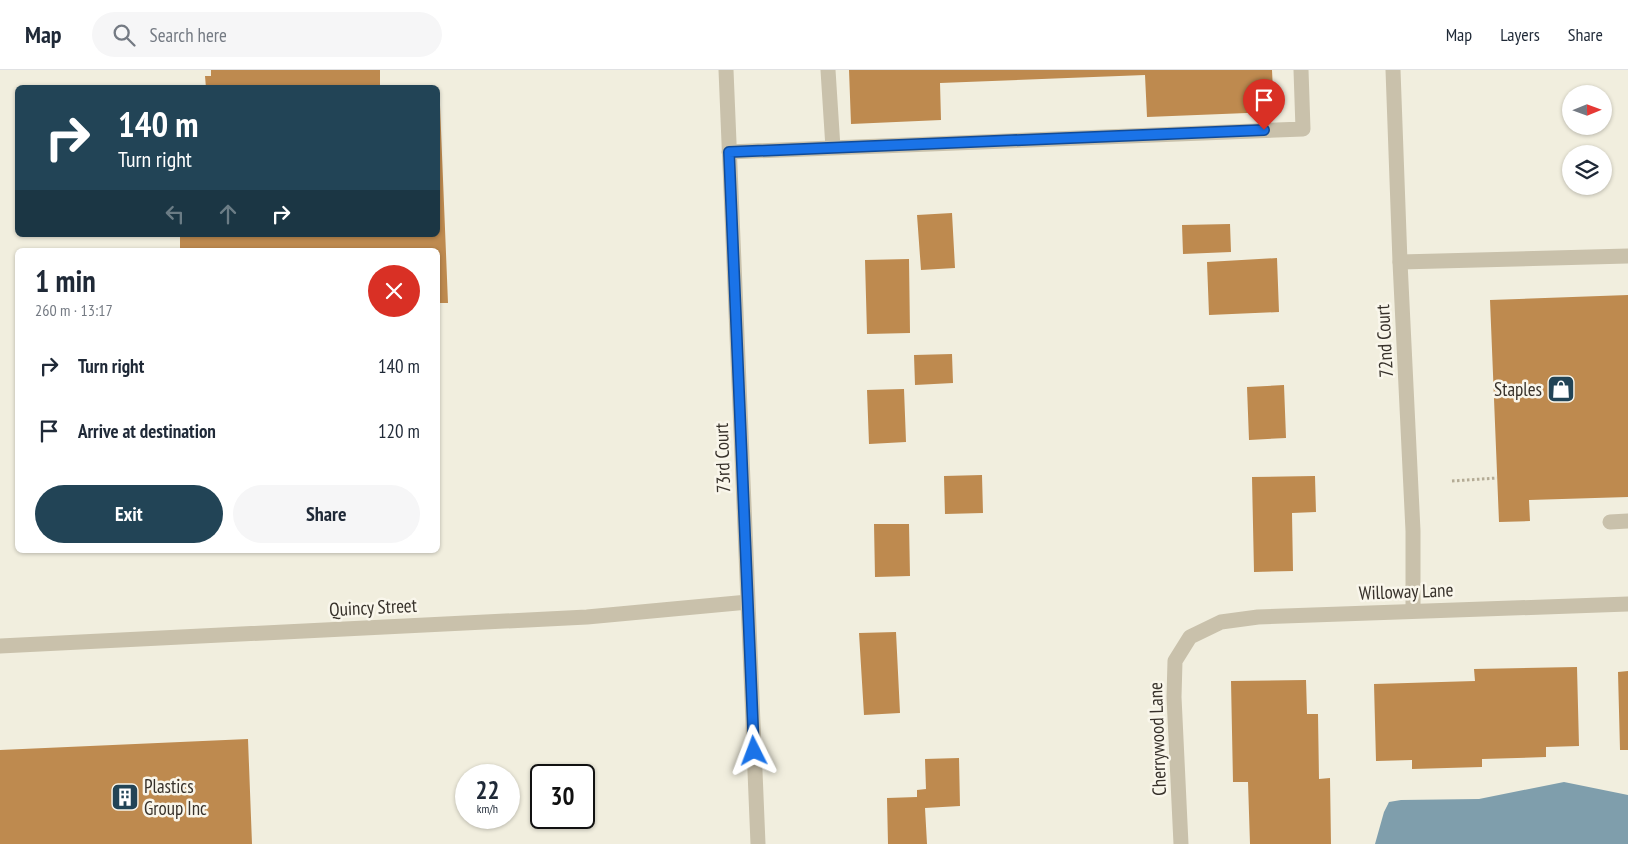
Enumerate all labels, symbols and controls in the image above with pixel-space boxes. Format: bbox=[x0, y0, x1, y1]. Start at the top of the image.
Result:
search box bbox=[92, 12, 442, 57]
text: Map bbox=[25, 19, 62, 50]
icon: search bbox=[110, 21, 138, 49]
text: Search here bbox=[150, 23, 227, 47]
text: Map bbox=[1446, 23, 1472, 46]
text: Layers bbox=[1500, 23, 1540, 46]
text: Share bbox=[1568, 23, 1603, 46]
pin bbox=[1243, 79, 1285, 130]
north arrow bbox=[1562, 85, 1612, 135]
map controls bbox=[1562, 85, 1612, 195]
icon: arrive bbox=[1250, 86, 1278, 114]
text: 140 m bbox=[118, 101, 199, 147]
icon: right bbox=[35, 105, 100, 170]
text: Turn right bbox=[118, 145, 192, 173]
button: layers bbox=[1562, 145, 1612, 195]
icon: left bbox=[161, 200, 189, 228]
icon: ahead bbox=[214, 200, 242, 228]
icon: right bbox=[267, 200, 295, 228]
text: 1 min bbox=[35, 261, 96, 300]
button: close bbox=[368, 265, 420, 317]
text: 260 m · 13:17 bbox=[35, 300, 113, 320]
street label: 72nd Court bbox=[1370, 303, 1398, 378]
icon: right bbox=[35, 352, 63, 380]
text: Turn right bbox=[78, 354, 144, 378]
text: 140 m bbox=[378, 354, 420, 378]
shop icon: Staples bbox=[1546, 374, 1576, 404]
place label: Staples bbox=[1494, 377, 1542, 401]
icon: arrive bbox=[35, 417, 63, 445]
text: Arrive at destination bbox=[78, 419, 216, 443]
text: 120 m bbox=[378, 419, 420, 443]
street label: 73rd Court bbox=[709, 422, 735, 493]
button: Exit bbox=[35, 485, 223, 543]
button: Share bbox=[233, 485, 420, 543]
street label: Willoway Lane bbox=[1358, 577, 1454, 605]
street label: Quincy Street bbox=[329, 593, 418, 621]
street label: Cherrywood Lane bbox=[1143, 682, 1171, 796]
position arrow bbox=[727, 724, 779, 776]
speed limit sign: 30 bbox=[530, 764, 595, 829]
place label: Plastics Group Inc bbox=[144, 774, 207, 820]
text: 22 bbox=[476, 774, 499, 806]
building icon: Plastics Group Inc bbox=[110, 782, 140, 812]
text: km/h bbox=[477, 801, 498, 816]

